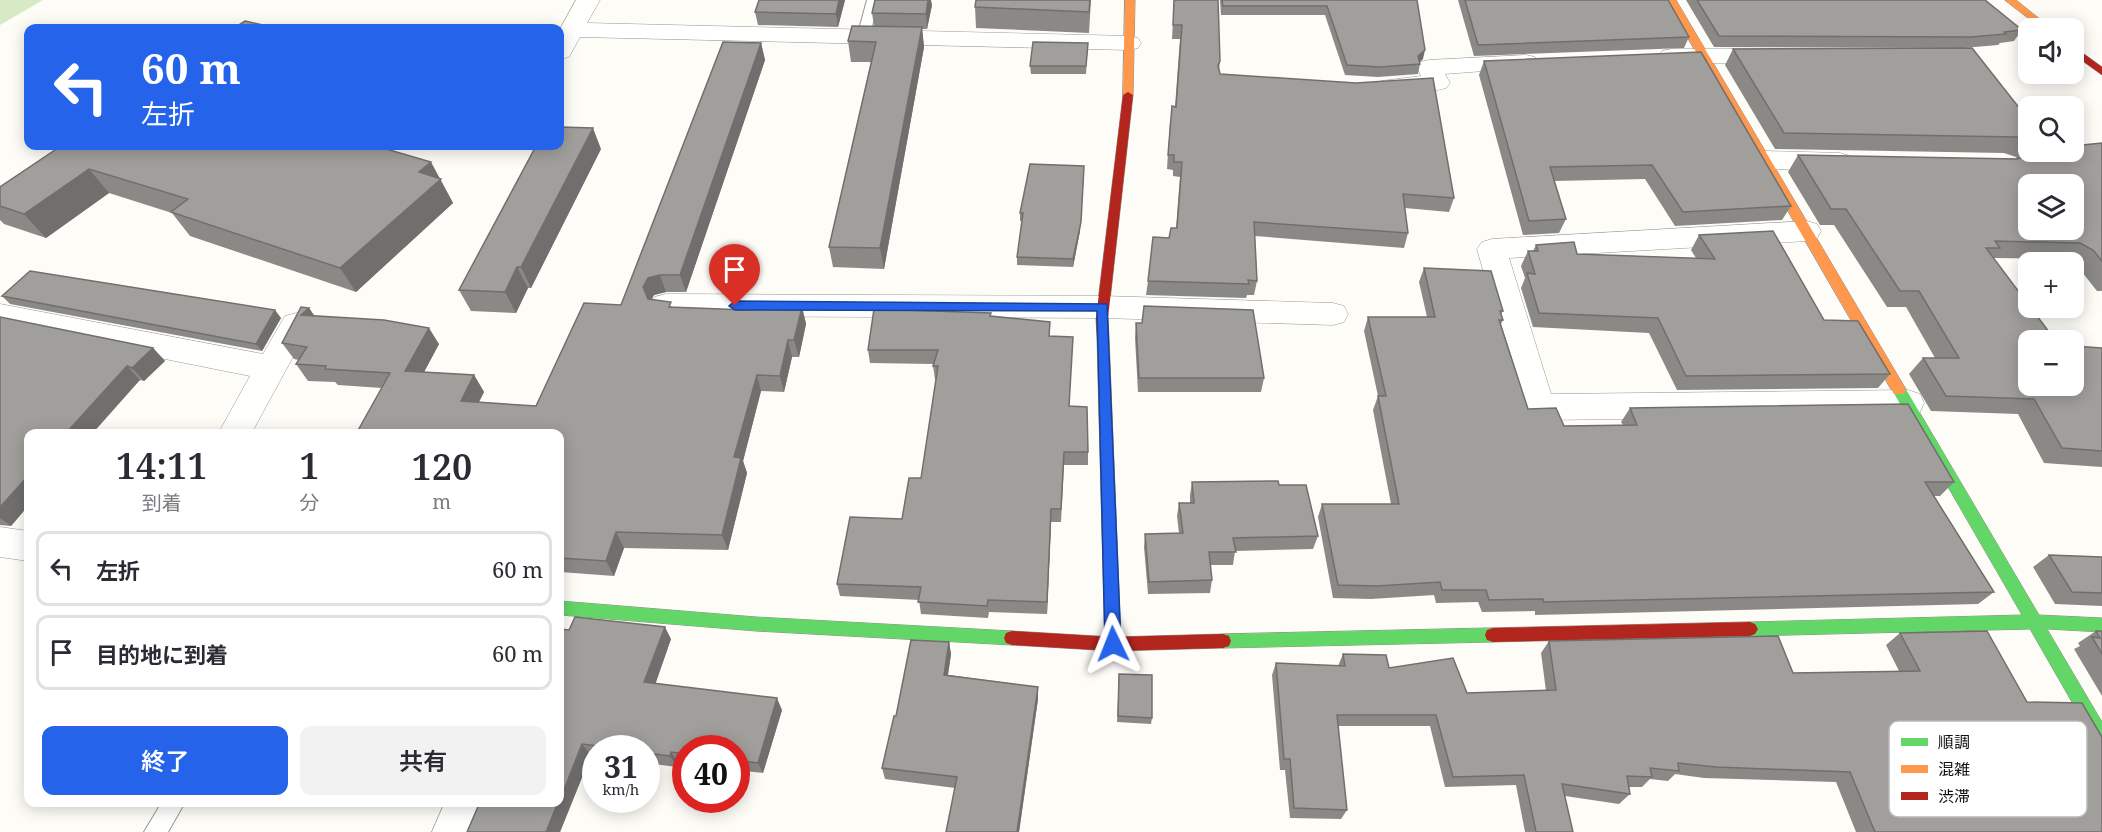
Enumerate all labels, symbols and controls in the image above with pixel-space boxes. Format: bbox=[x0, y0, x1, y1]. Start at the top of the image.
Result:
map controls bbox=[2018, 18, 2084, 396]
button: sound bbox=[2018, 18, 2084, 84]
text: 60 m bbox=[141, 39, 241, 96]
icon: left bbox=[42, 48, 120, 126]
text: 左折 bbox=[141, 95, 195, 132]
button: search bbox=[2018, 96, 2084, 162]
button: layers bbox=[2018, 174, 2084, 240]
pin bbox=[709, 244, 760, 306]
button: + bbox=[2018, 252, 2084, 318]
icon: arrive bbox=[718, 253, 751, 286]
button: − bbox=[2018, 330, 2084, 396]
text: 14:11 bbox=[116, 441, 208, 490]
text: 1 bbox=[299, 441, 320, 490]
text: 120 bbox=[411, 442, 472, 491]
text: m bbox=[432, 488, 451, 515]
text: 到着 bbox=[142, 489, 182, 516]
text: 分 bbox=[299, 489, 319, 516]
icon: left bbox=[45, 552, 78, 585]
text: 60 m bbox=[492, 554, 543, 584]
text: 左折 bbox=[96, 555, 140, 585]
position arrow bbox=[1081, 612, 1145, 676]
icon: arrive bbox=[45, 636, 78, 669]
text: 60 m bbox=[492, 638, 543, 668]
text: 目的地に到着 bbox=[96, 639, 228, 669]
legend bbox=[1889, 721, 2087, 817]
button: 終了 bbox=[42, 726, 288, 795]
button: 共有 bbox=[300, 726, 546, 795]
text: 順調 bbox=[1938, 731, 1970, 753]
speed limit sign: 40 bbox=[672, 735, 750, 813]
text: 31 bbox=[604, 746, 638, 787]
text: 混雑 bbox=[1938, 758, 1970, 780]
text: km/h bbox=[603, 779, 639, 799]
text: 渋滞 bbox=[1938, 785, 1970, 807]

